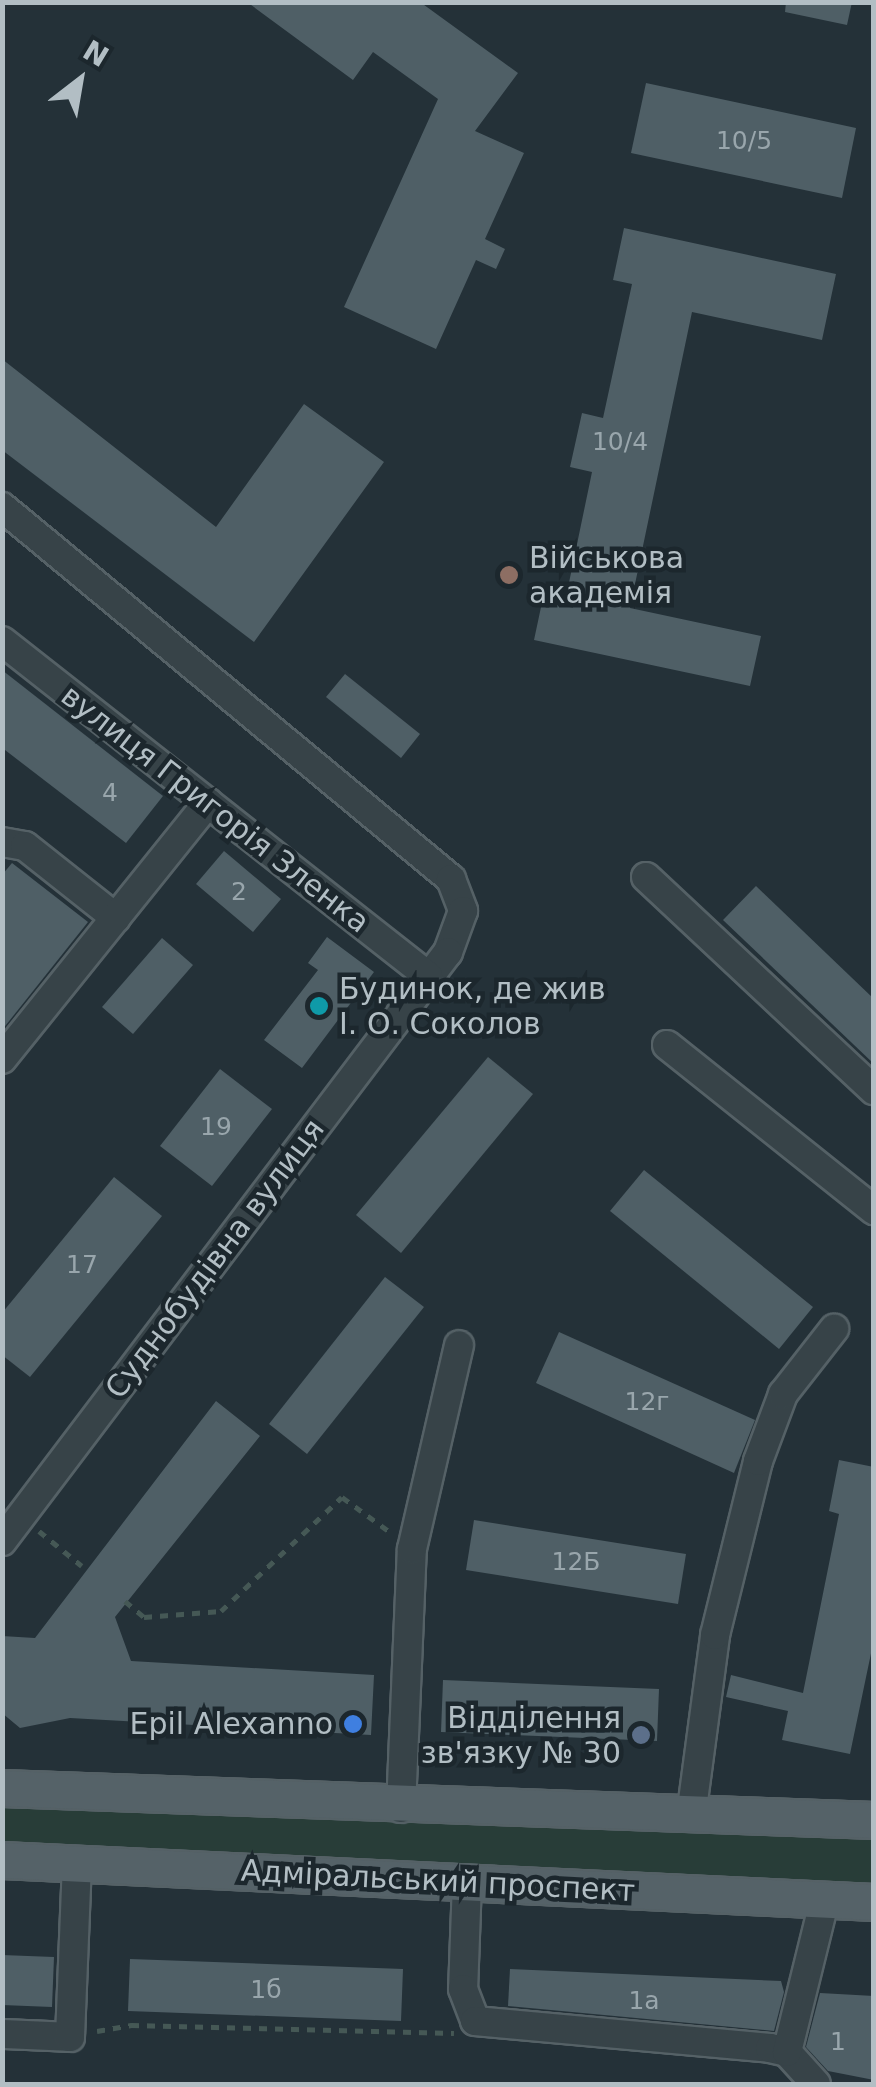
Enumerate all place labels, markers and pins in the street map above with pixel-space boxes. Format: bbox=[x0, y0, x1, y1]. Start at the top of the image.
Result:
place label: Військова академія bbox=[529, 540, 684, 610]
marker: Військова академія bbox=[498, 564, 520, 586]
place label: Будинок, де жив І. О. Соколов bbox=[339, 971, 606, 1042]
marker: Будинок, де жив І. О. Соколов bbox=[308, 995, 330, 1017]
place label: Відділення зв'язку № 30 bbox=[421, 1700, 621, 1770]
place label: Epil Alexanno bbox=[129, 1706, 333, 1742]
marker: Epil Alexanno bbox=[342, 1713, 364, 1735]
marker: Відділення зв'язку № 30 bbox=[630, 1724, 652, 1746]

